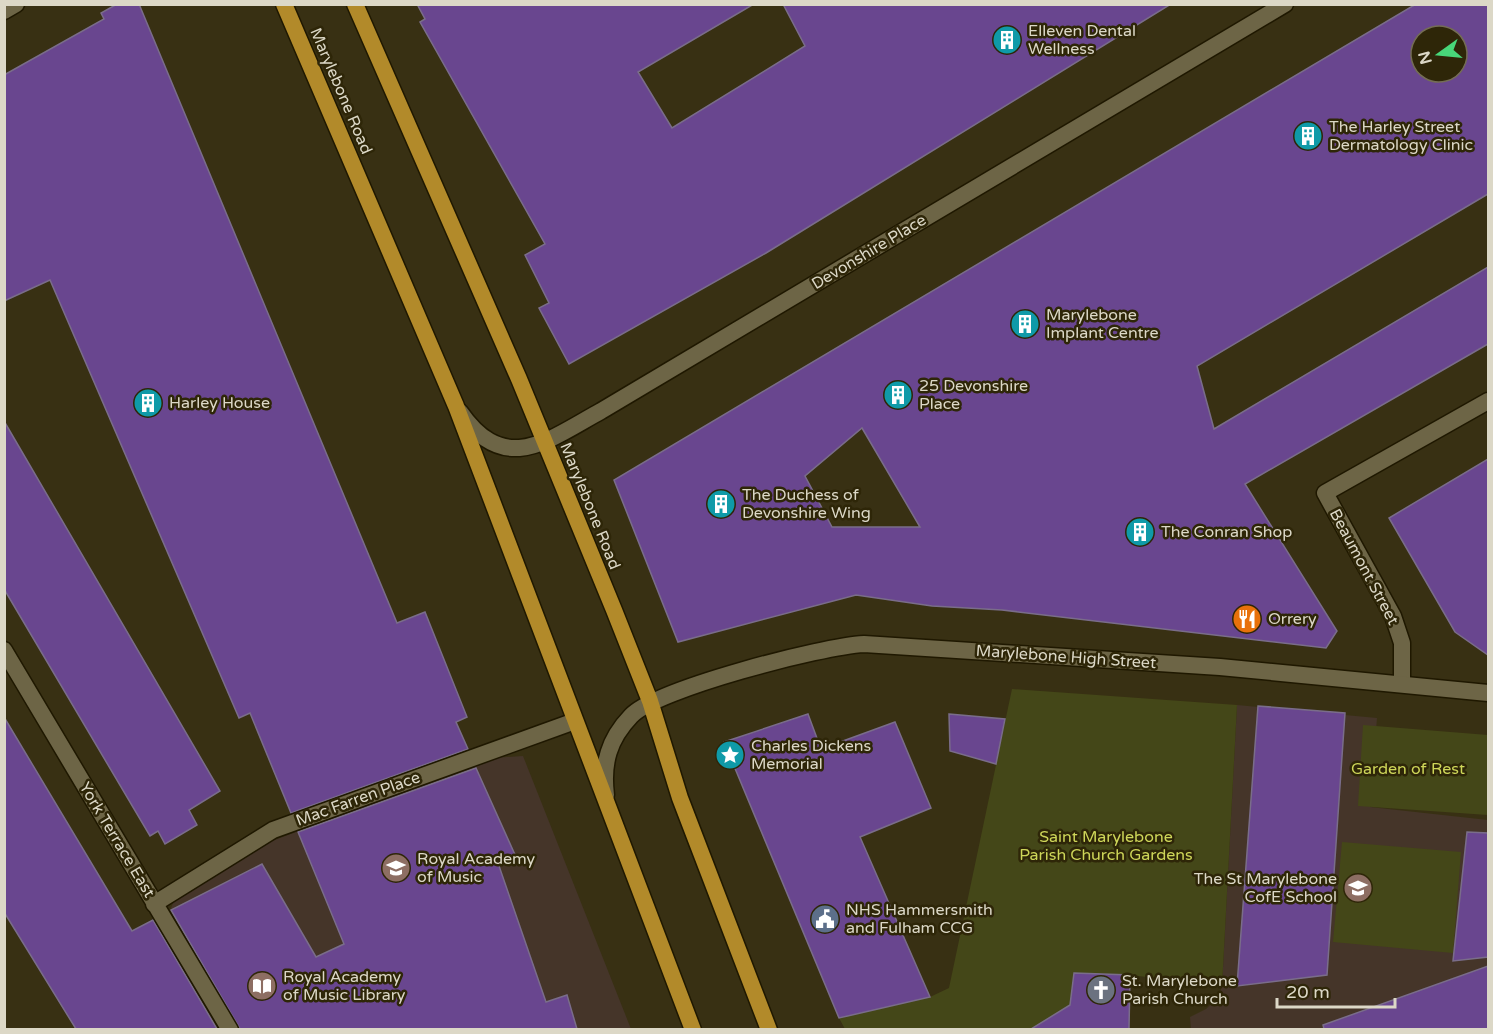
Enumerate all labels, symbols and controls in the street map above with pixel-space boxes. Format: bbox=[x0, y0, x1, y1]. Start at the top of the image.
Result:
place label: Elleven Dental Wellness bbox=[1028, 21, 1136, 59]
building icon: Elleven Dental Wellness bbox=[991, 24, 1023, 56]
north arrow bbox=[1409, 24, 1469, 84]
street label: Marylebone Road bbox=[305, 25, 377, 157]
text: N bbox=[1414, 49, 1437, 66]
place label: The Harley Street Dermatology Clinic bbox=[1329, 117, 1473, 155]
building icon: The Harley Street Dermatology Clinic bbox=[1292, 120, 1324, 152]
street label: Devonshire Place bbox=[808, 210, 930, 294]
place label: Marylebone Implant Centre bbox=[1046, 305, 1159, 343]
building icon: Marylebone Implant Centre bbox=[1009, 308, 1041, 340]
place label: 25 Devonshire Place bbox=[919, 376, 1028, 414]
building icon: 25 Devonshire Place bbox=[882, 379, 914, 411]
building icon: Harley House bbox=[132, 387, 164, 419]
place label: Harley House bbox=[169, 393, 270, 413]
street label: Marylebone Road bbox=[555, 440, 625, 572]
place label: The Duchess of Devonshire Wing bbox=[742, 485, 871, 523]
building icon: The Duchess of Devonshire Wing bbox=[705, 488, 737, 520]
street label: Beaumont Street bbox=[1325, 505, 1403, 629]
building icon: The Conran Shop bbox=[1124, 516, 1156, 548]
place label: The Conran Shop bbox=[1161, 522, 1292, 542]
restaurant icon: Orrery bbox=[1231, 603, 1263, 635]
place label: Orrery bbox=[1268, 609, 1317, 629]
street label: Marylebone High Street bbox=[975, 641, 1157, 673]
place label: Charles Dickens Memorial bbox=[751, 736, 871, 774]
place icon: Charles Dickens Memorial bbox=[714, 739, 746, 771]
park label: Garden of Rest bbox=[1351, 759, 1465, 779]
street label: Mac Farren Place bbox=[293, 767, 423, 831]
street label: York Terrace East bbox=[75, 779, 159, 901]
park label: Saint Marylebone Parish Church Gardens bbox=[1019, 827, 1193, 865]
place label: Royal Academy of Music bbox=[417, 849, 536, 887]
school or university icon: Royal Academy of Music bbox=[380, 852, 412, 884]
place label: The St Marylebone CofE School bbox=[1194, 869, 1337, 907]
school or university icon: The St Marylebone CofE School bbox=[1342, 872, 1374, 904]
place label: NHS Hammersmith and Fulham CCG bbox=[846, 900, 993, 938]
public building icon: NHS Hammersmith and Fulham CCG bbox=[809, 903, 841, 935]
place label: Royal Academy of Music Library bbox=[283, 967, 406, 1005]
library icon: Royal Academy of Music Library bbox=[246, 970, 278, 1002]
place label: St. Marylebone Parish Church bbox=[1122, 971, 1237, 1009]
scale bar bbox=[1277, 971, 1396, 1009]
church icon: St. Marylebone Parish Church bbox=[1085, 974, 1117, 1006]
text: 20 m bbox=[1286, 981, 1330, 1003]

